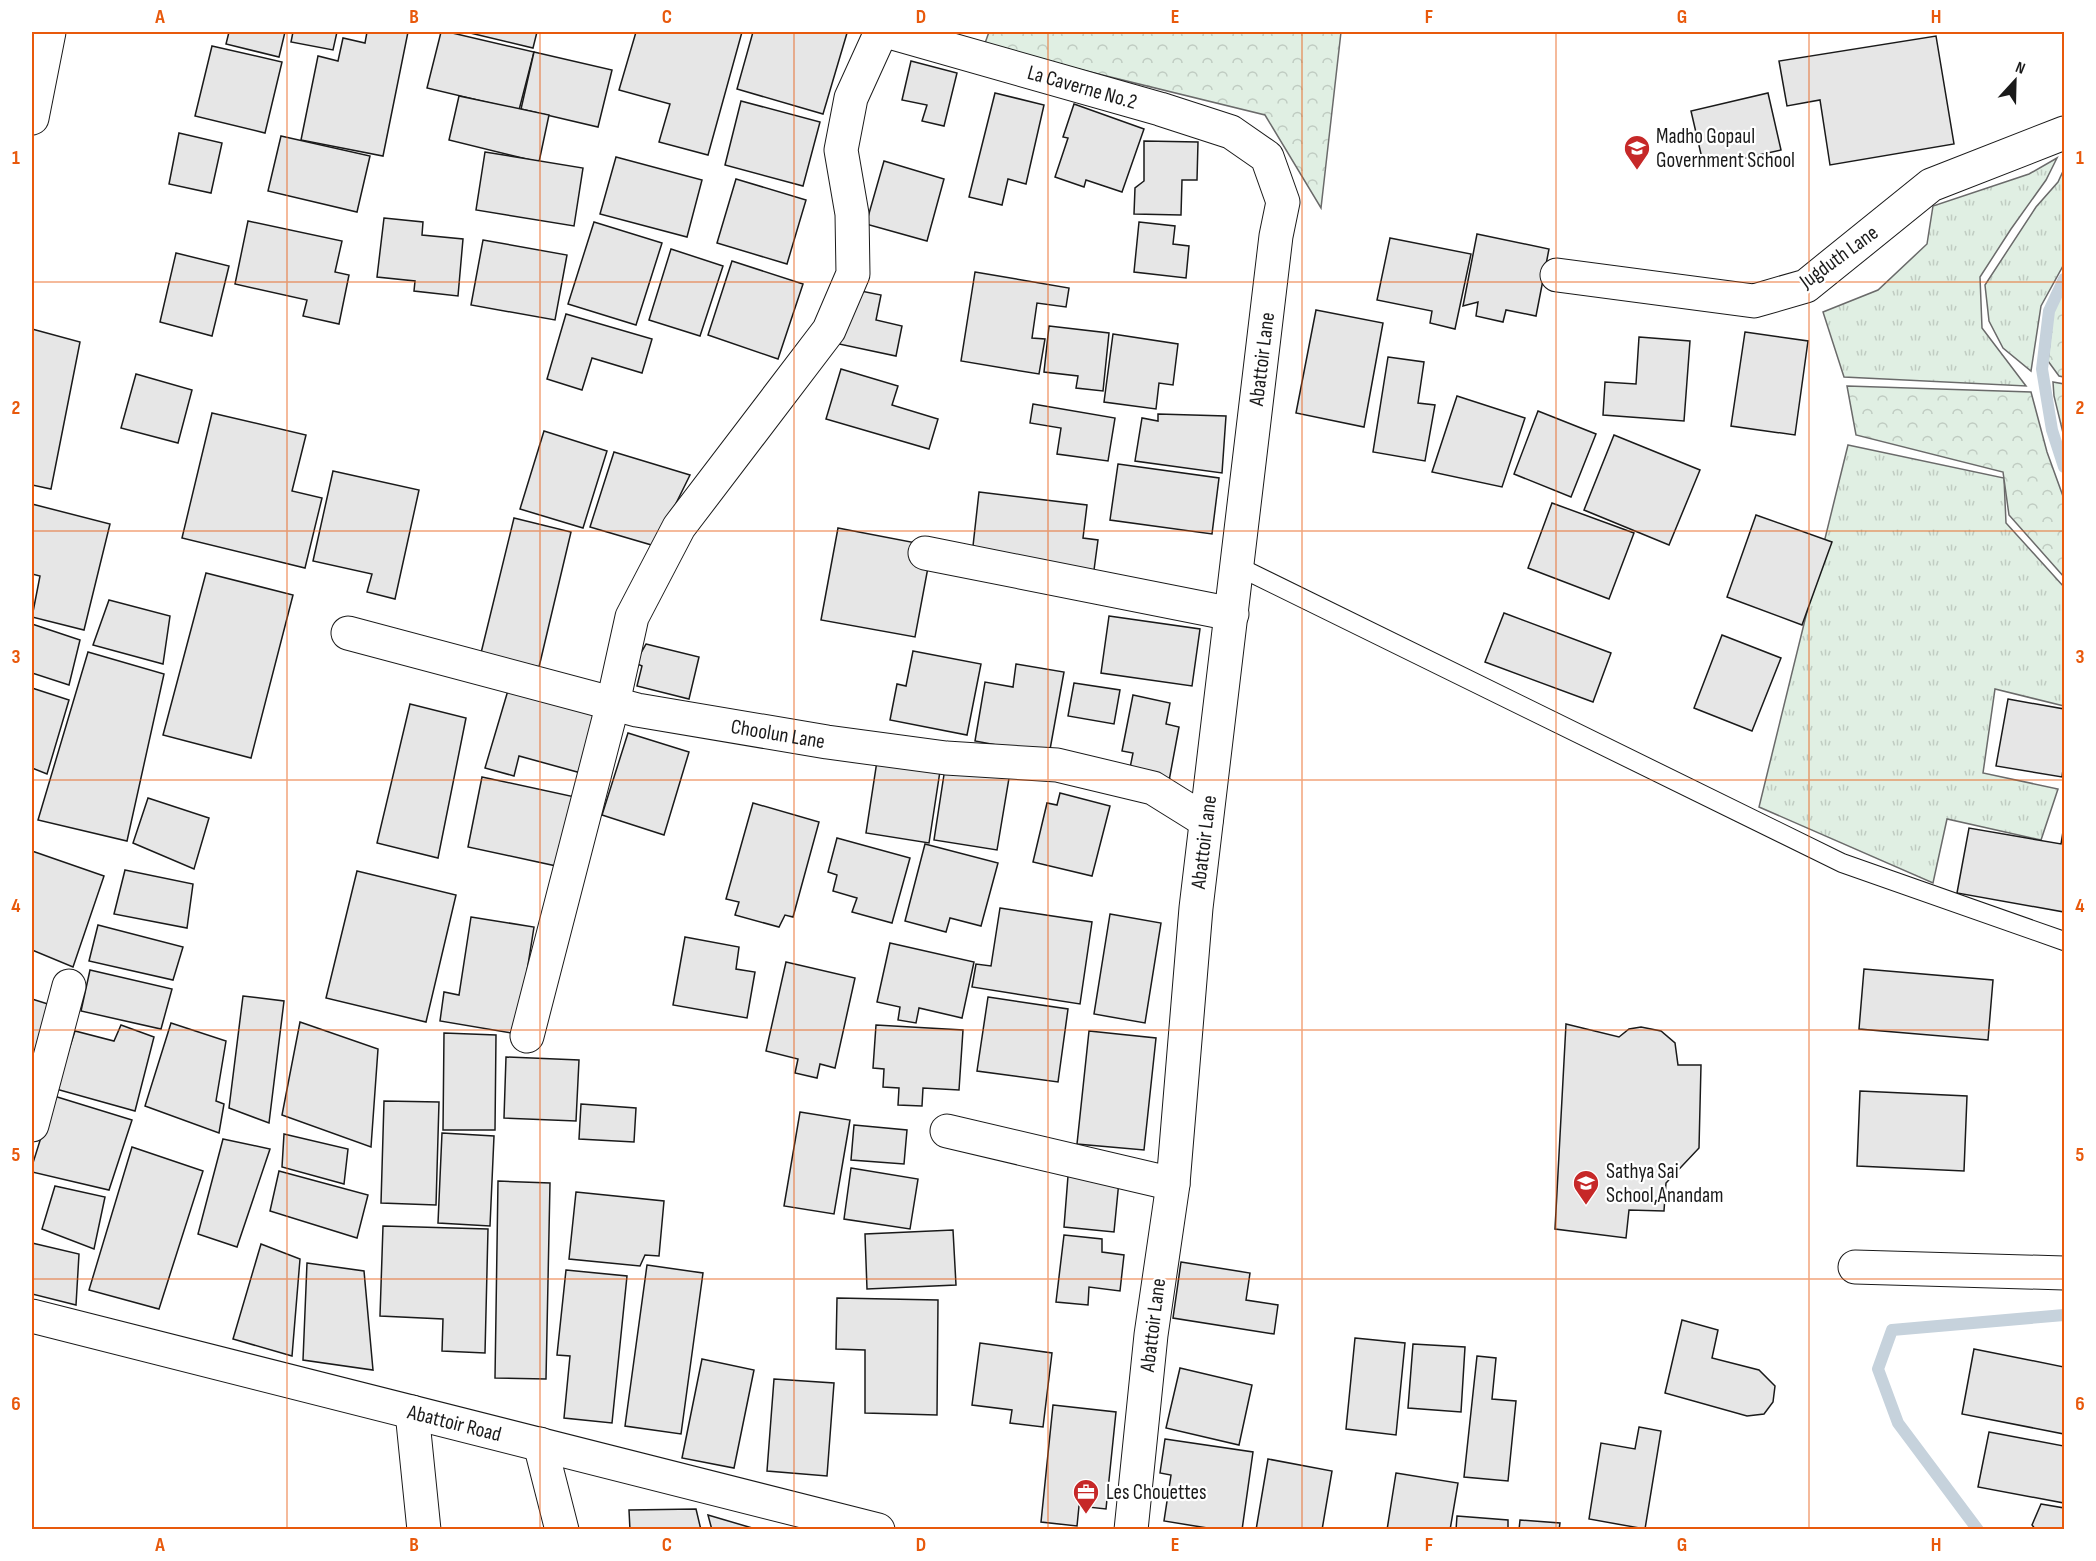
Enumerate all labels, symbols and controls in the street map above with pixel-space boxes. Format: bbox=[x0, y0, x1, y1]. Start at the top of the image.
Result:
text: A bbox=[154, 5, 165, 29]
text: B bbox=[409, 5, 419, 29]
text: C bbox=[662, 5, 672, 29]
text: D bbox=[916, 5, 926, 29]
text: E bbox=[1171, 5, 1179, 29]
text: F bbox=[1425, 5, 1433, 29]
text: G bbox=[1677, 5, 1687, 29]
text: H bbox=[1931, 5, 1941, 29]
north arrow bbox=[1985, 51, 2045, 111]
text: N bbox=[2013, 58, 2028, 79]
street label: La Caverne No.2 bbox=[1025, 59, 1140, 114]
place label: Madho Gopaul Government School bbox=[1656, 124, 1795, 173]
school or university icon: Madho Gopaul Government School bbox=[1622, 133, 1652, 171]
text: 1 bbox=[12, 146, 20, 170]
text: 1 bbox=[2076, 146, 2084, 170]
street label: Jugduth Lane bbox=[1794, 220, 1883, 294]
street label: Abattoir Lane bbox=[1244, 311, 1280, 408]
text: 2 bbox=[12, 396, 20, 420]
text: 2 bbox=[2076, 396, 2084, 420]
text: 3 bbox=[12, 645, 21, 669]
text: 3 bbox=[2076, 645, 2085, 669]
street label: Choolun Lane bbox=[729, 714, 827, 754]
street label: Abattoir Lane bbox=[1186, 794, 1222, 891]
text: 4 bbox=[11, 894, 21, 918]
text: 4 bbox=[2075, 894, 2085, 918]
text: 5 bbox=[12, 1143, 21, 1167]
text: 5 bbox=[2076, 1143, 2085, 1167]
place label: Sathya Sai School,Anandam bbox=[1606, 1159, 1724, 1208]
school or university icon: Sathya Sai School,Anandam bbox=[1571, 1168, 1601, 1206]
street label: Abattoir Lane bbox=[1135, 1277, 1171, 1374]
text: 6 bbox=[11, 1392, 21, 1416]
text: 6 bbox=[2075, 1392, 2085, 1416]
street label: Abattoir Road bbox=[404, 1399, 504, 1447]
office icon: Les Chouettes bbox=[1071, 1477, 1101, 1515]
place label: Les Chouettes bbox=[1106, 1480, 1207, 1505]
text: A bbox=[154, 1533, 165, 1557]
text: B bbox=[409, 1533, 419, 1557]
text: C bbox=[662, 1533, 672, 1557]
text: D bbox=[916, 1533, 926, 1557]
text: E bbox=[1171, 1533, 1179, 1557]
text: F bbox=[1425, 1533, 1433, 1557]
text: G bbox=[1677, 1533, 1687, 1557]
text: H bbox=[1931, 1533, 1941, 1557]

